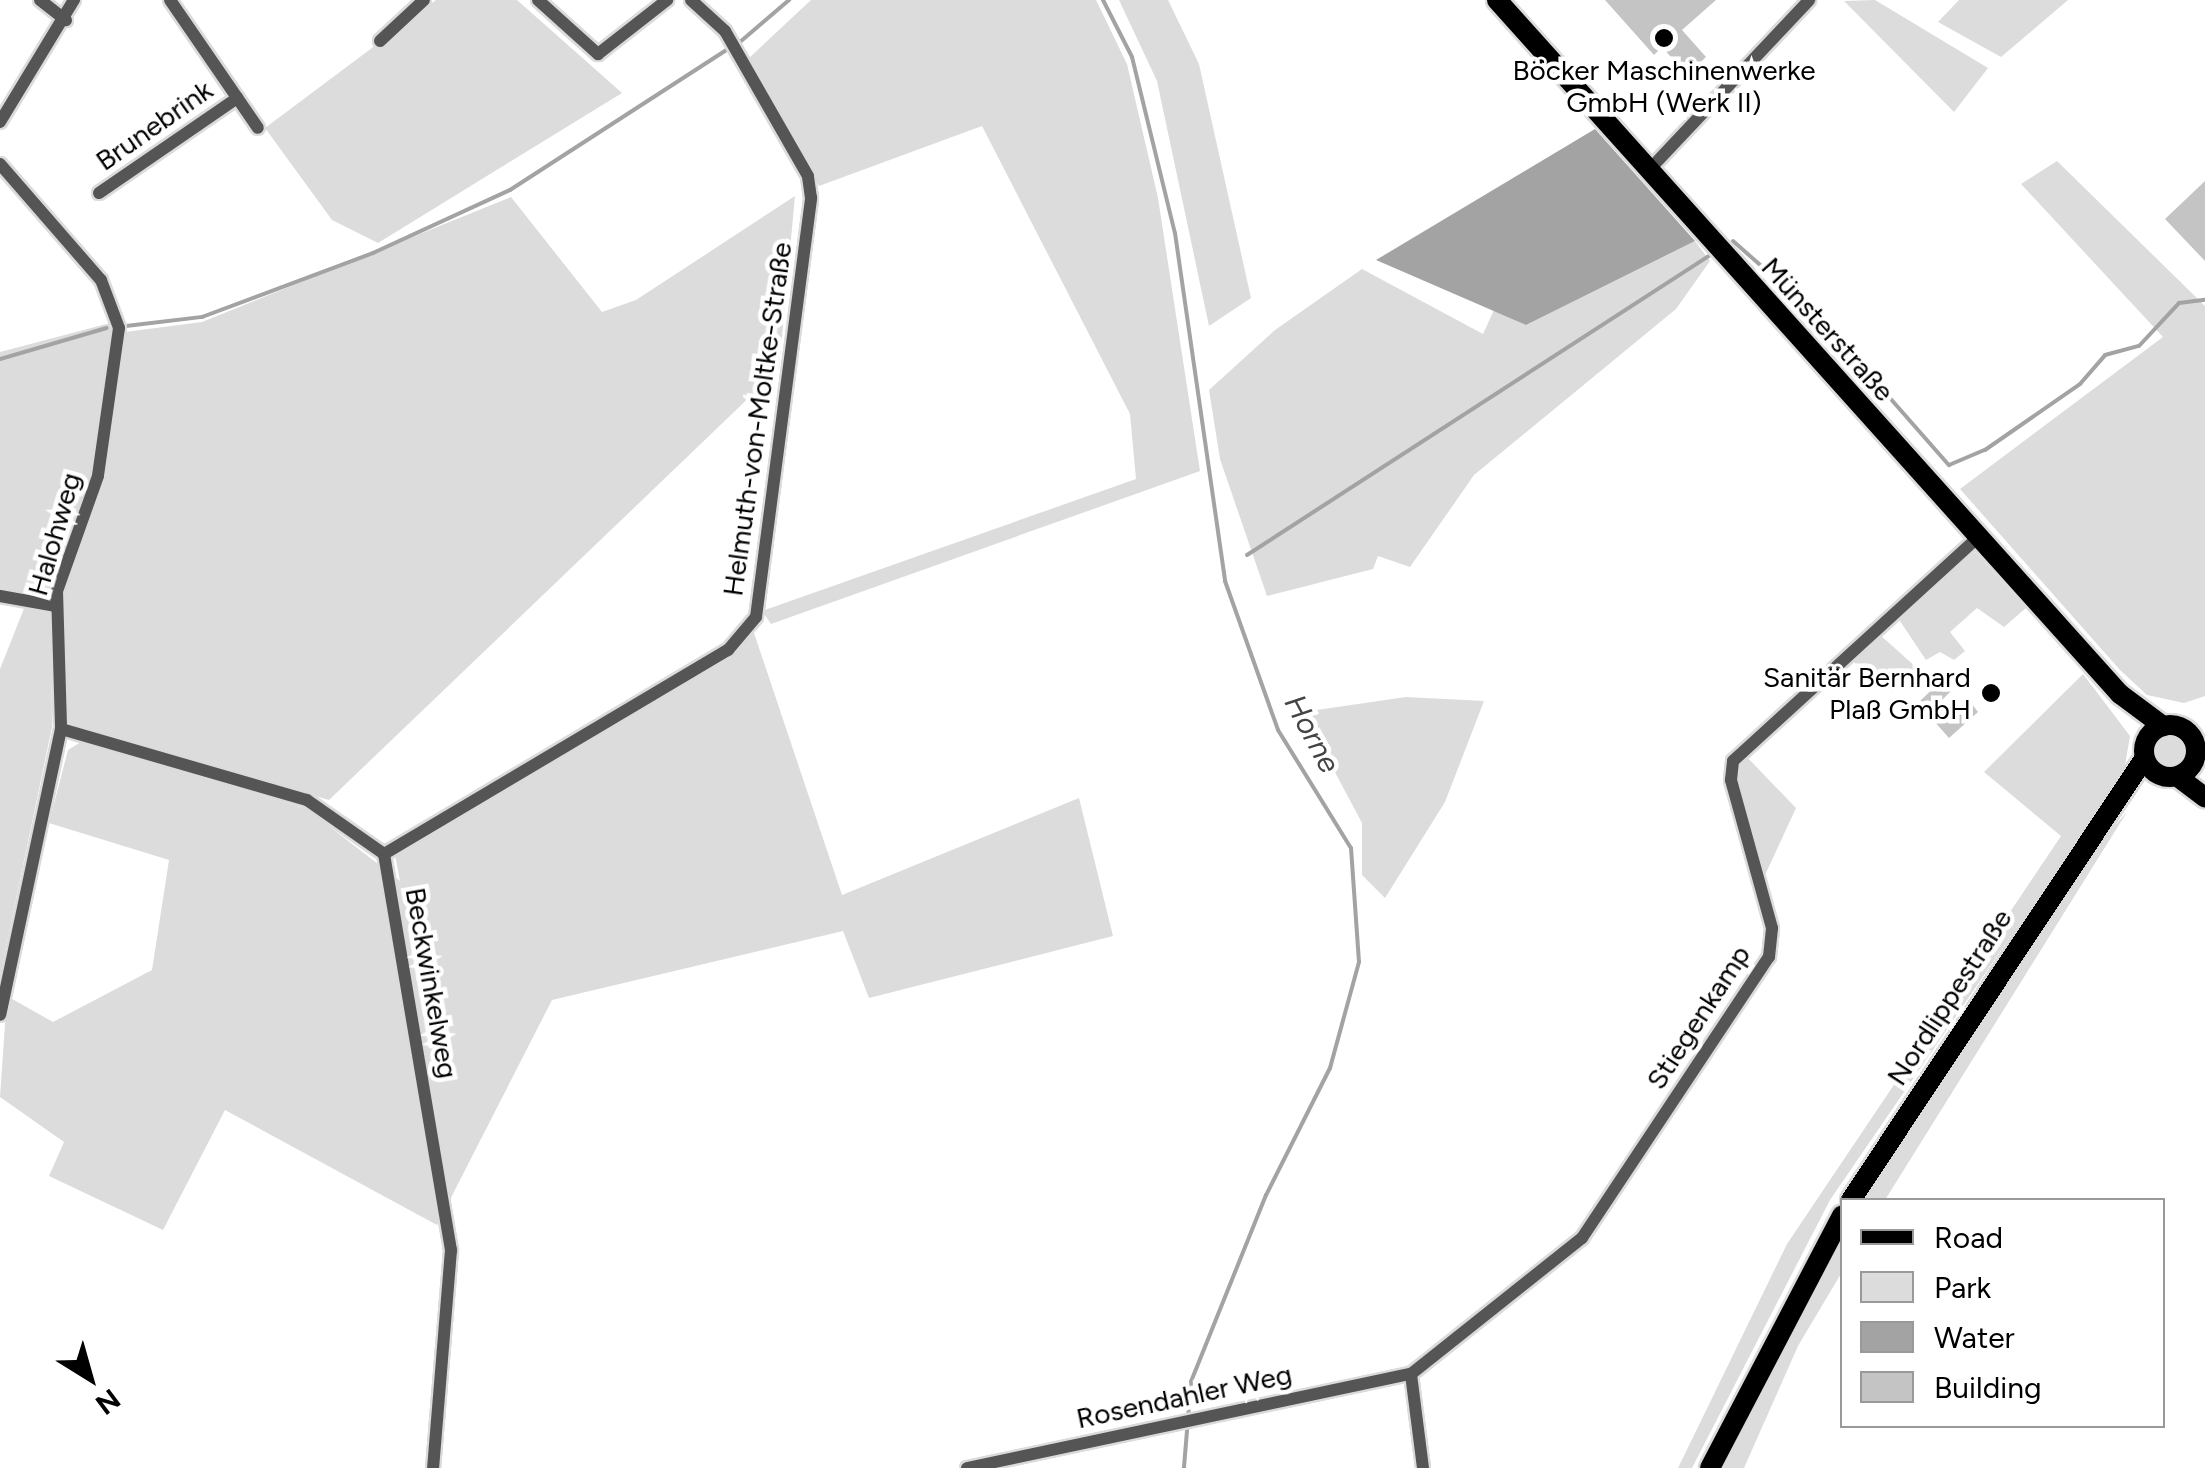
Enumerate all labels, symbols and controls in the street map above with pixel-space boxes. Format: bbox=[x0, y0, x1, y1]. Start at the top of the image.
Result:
marker: Böcker Maschinenwerke GmbH (Werk II) bbox=[1653, 27, 1675, 49]
place label: Böcker Maschinenwerke GmbH (Werk II) bbox=[1513, 53, 1815, 119]
street label: Brunebrink bbox=[89, 73, 219, 177]
street label: Helmuth-von-Moltke-Straße bbox=[716, 240, 798, 598]
street label: Münsterstraße bbox=[1755, 250, 1901, 408]
street label: Halohweg bbox=[20, 469, 88, 599]
place label: Sanitär Bernhard Plaß GmbH bbox=[1763, 660, 1971, 726]
marker: Sanitär Bernhard Plaß GmbH bbox=[1980, 682, 2002, 704]
water label: Horne bbox=[1277, 689, 1347, 779]
street label: Beckwinkelweg bbox=[399, 885, 465, 1081]
street label: Nordlippestraße bbox=[1880, 903, 2018, 1091]
street label: Stiegenkamp bbox=[1639, 939, 1757, 1095]
legend bbox=[1840, 1198, 2165, 1428]
text: Road bbox=[1934, 1219, 2003, 1256]
text: Park bbox=[1934, 1269, 1991, 1306]
text: Water bbox=[1934, 1319, 2015, 1356]
north arrow bbox=[40, 1328, 140, 1428]
street label: Rosendahler Weg bbox=[1073, 1357, 1295, 1435]
text: Building bbox=[1934, 1369, 2042, 1406]
text: N bbox=[89, 1382, 127, 1422]

